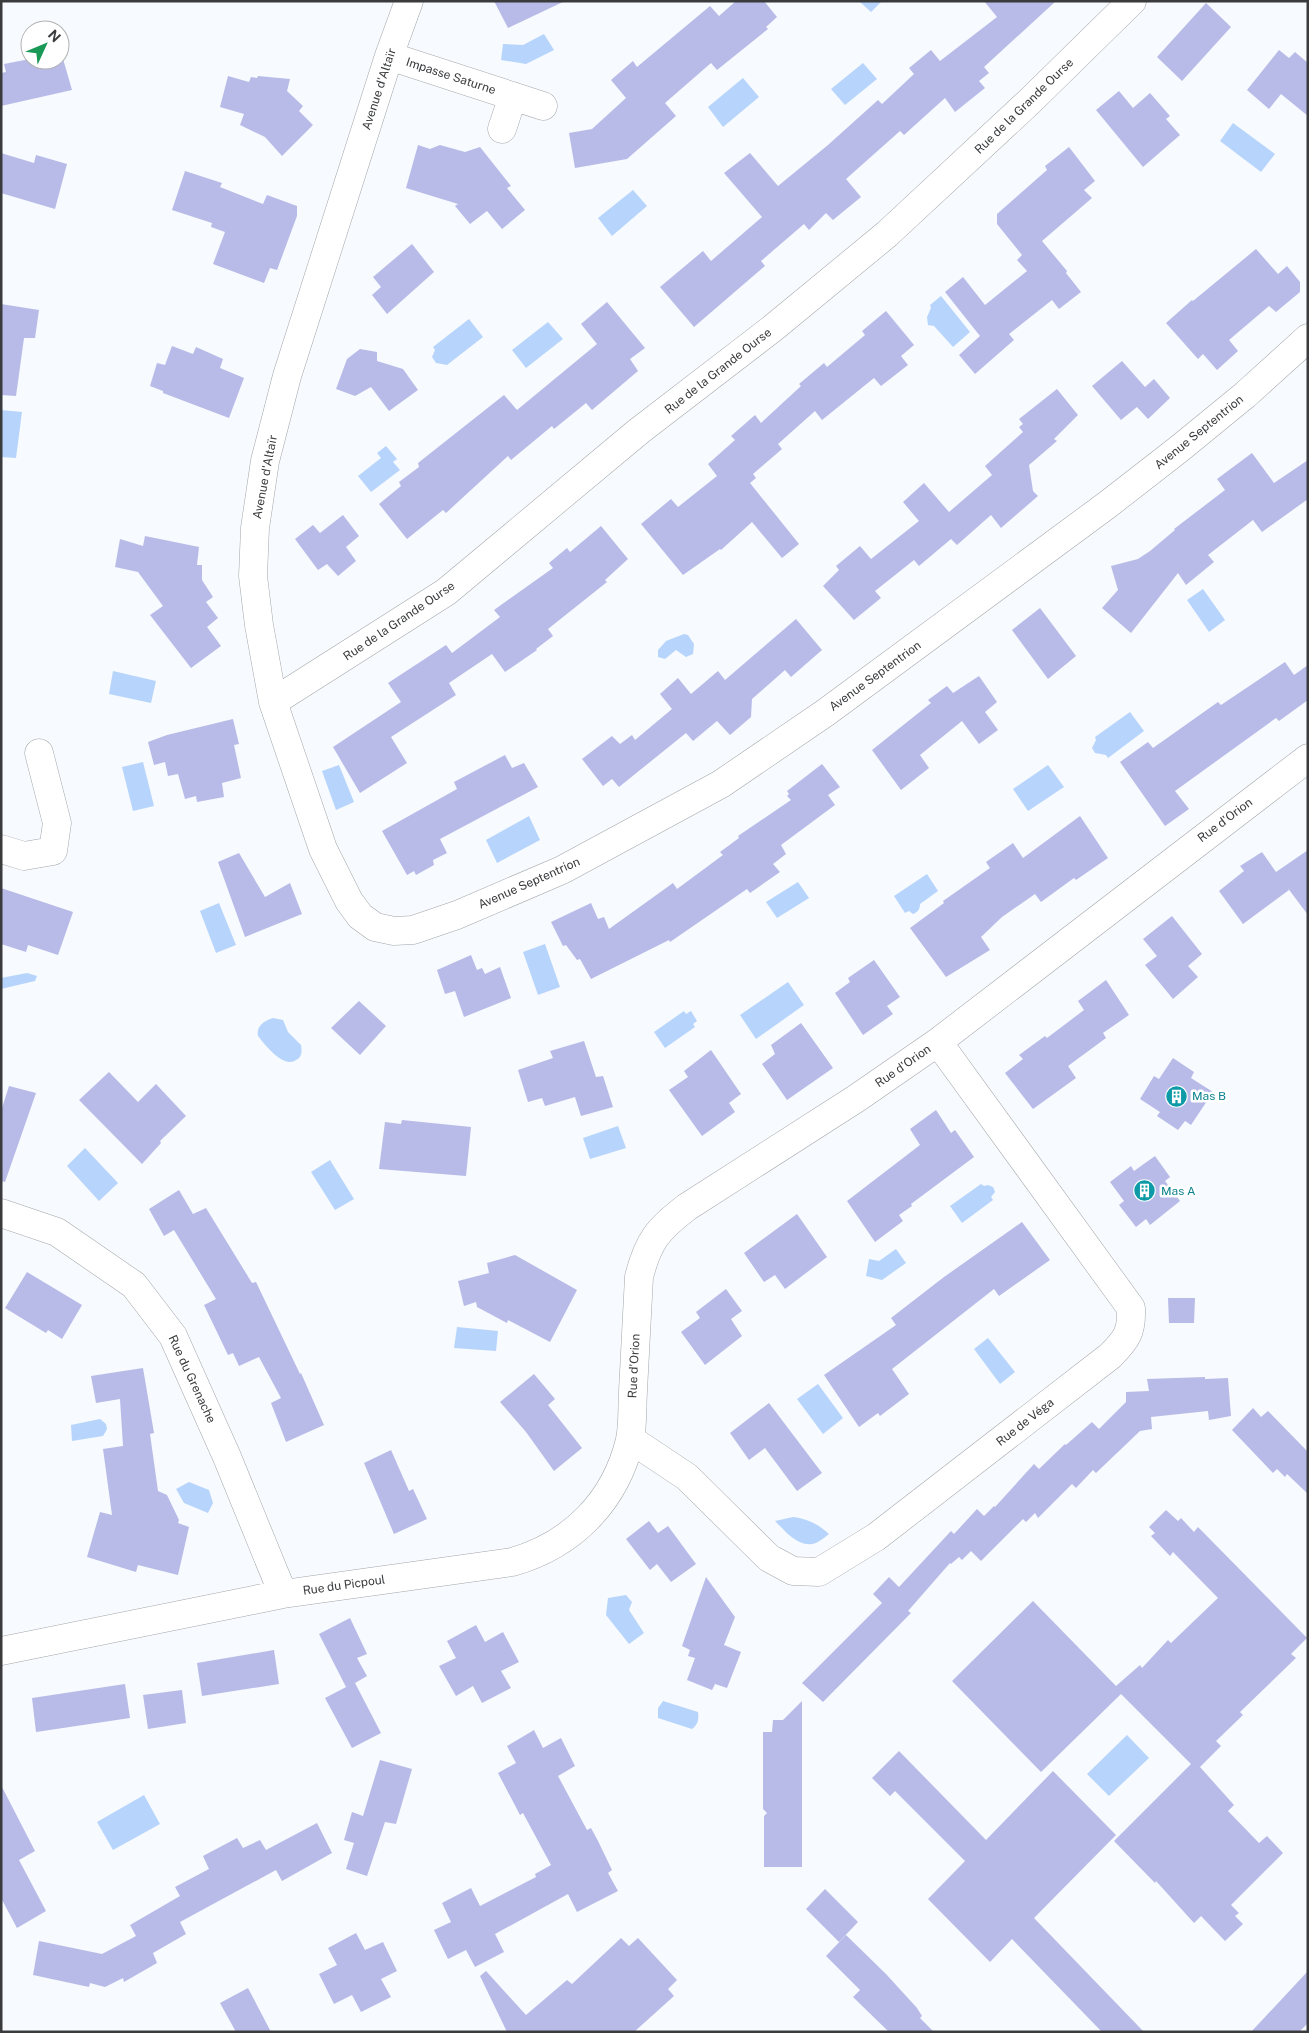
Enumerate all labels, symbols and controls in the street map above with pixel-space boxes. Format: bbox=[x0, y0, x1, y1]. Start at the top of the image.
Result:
north arrow bbox=[20, 20, 70, 70]
text: N bbox=[45, 26, 64, 45]
street label: Avenue d'Altaïr bbox=[359, 46, 399, 132]
street label: Impasse Saturne bbox=[404, 55, 498, 97]
street label: Rue de la Grande Ourse bbox=[972, 55, 1076, 157]
street label: Rue de la Grande Ourse bbox=[662, 325, 774, 417]
street label: Avenue Septentrion bbox=[1152, 392, 1246, 472]
street label: Avenue d'Altaïr bbox=[250, 434, 280, 520]
street label: Rue de la Grande Ourse bbox=[341, 578, 458, 664]
street label: Avenue Septentrion bbox=[826, 638, 924, 714]
street label: Rue d'Orion bbox=[1195, 795, 1255, 845]
street label: Avenue Septentrion bbox=[476, 854, 582, 912]
street label: Rue d'Orion bbox=[873, 1042, 934, 1090]
building icon: Mas B bbox=[1164, 1084, 1188, 1108]
place label: Mas B bbox=[1192, 1089, 1226, 1103]
building icon: Mas A bbox=[1133, 1179, 1157, 1203]
place label: Mas A bbox=[1161, 1184, 1196, 1198]
street label: Rue du Grenache bbox=[165, 1333, 219, 1425]
street label: Rue d'Orion bbox=[625, 1333, 643, 1399]
street label: Rue de Véga bbox=[993, 1395, 1057, 1449]
street label: Rue du Picpoul bbox=[302, 1572, 386, 1598]

